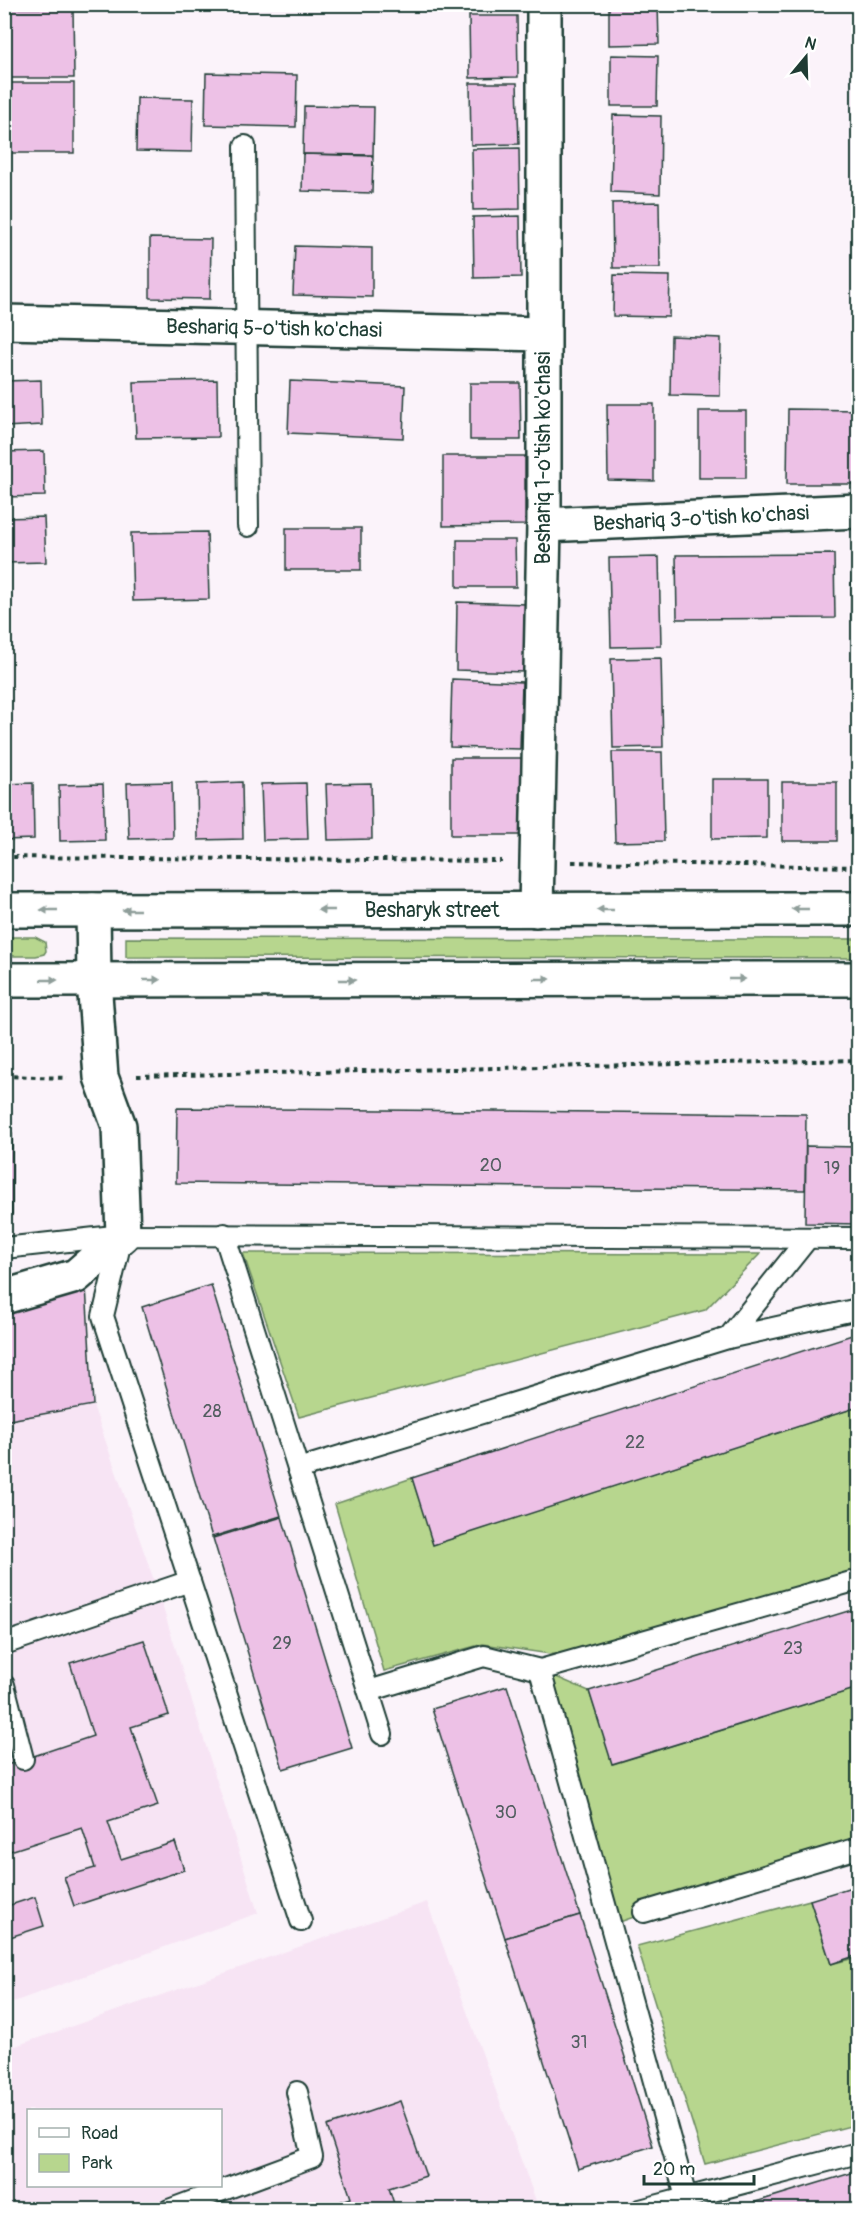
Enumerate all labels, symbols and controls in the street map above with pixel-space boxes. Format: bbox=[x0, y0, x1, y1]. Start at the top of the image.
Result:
north arrow bbox=[776, 27, 836, 87]
text: N bbox=[802, 33, 819, 55]
street label: Beshariq 5-o'tish ko'chasi bbox=[166, 313, 383, 344]
street label: Beshariq 1-o'tish ko'chasi bbox=[530, 351, 557, 565]
street label: Beshariq 3-o'tish ko'chasi bbox=[592, 499, 810, 538]
street label: Besharyk street bbox=[364, 897, 500, 924]
one-way arrow bbox=[39, 905, 58, 915]
one-way arrow bbox=[122, 905, 141, 915]
one-way arrow bbox=[317, 905, 336, 915]
one-way arrow bbox=[596, 905, 615, 915]
one-way arrow bbox=[791, 905, 810, 914]
one-way arrow bbox=[533, 974, 552, 984]
one-way arrow bbox=[728, 974, 747, 984]
one-way arrow bbox=[40, 975, 59, 985]
one-way arrow bbox=[143, 975, 162, 985]
one-way arrow bbox=[338, 975, 357, 985]
house number: 20 bbox=[480, 1154, 502, 1177]
house number: 19 bbox=[824, 1157, 840, 1180]
house number: 28 bbox=[202, 1400, 222, 1423]
house number: 22 bbox=[625, 1431, 645, 1454]
house number: 29 bbox=[272, 1632, 292, 1655]
house number: 23 bbox=[783, 1637, 803, 1660]
house number: 30 bbox=[495, 1801, 517, 1824]
house number: 31 bbox=[570, 2031, 588, 2054]
legend bbox=[27, 2109, 222, 2187]
text: Road bbox=[81, 2122, 118, 2145]
scale bar bbox=[644, 2148, 754, 2186]
text: Park bbox=[81, 2152, 113, 2175]
text: 20 m bbox=[653, 2158, 695, 2181]

